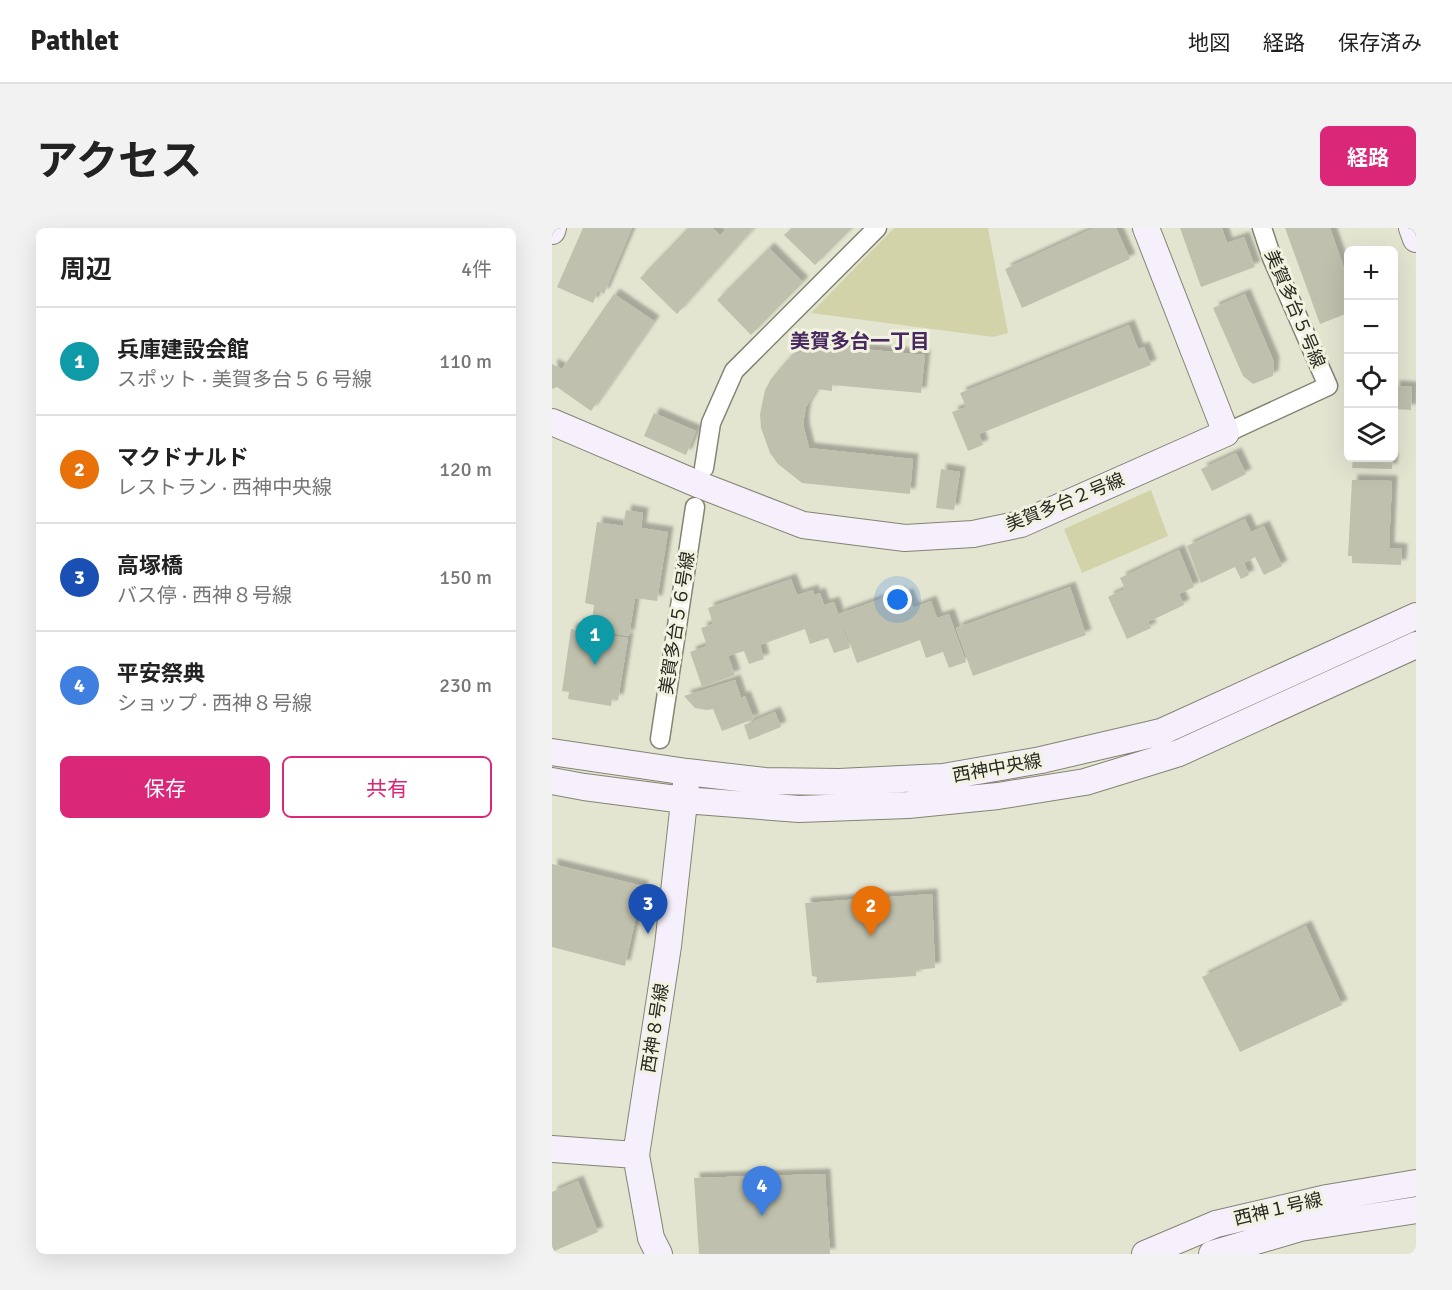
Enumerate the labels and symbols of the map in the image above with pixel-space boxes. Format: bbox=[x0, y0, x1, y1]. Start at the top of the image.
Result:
street label: 美賀多台５号線 bbox=[1260, 247, 1330, 371]
district label: 美賀多台一丁目 bbox=[790, 329, 930, 354]
street label: 美賀多台２号線 bbox=[1002, 468, 1128, 536]
street label: 美賀多台５６号線 bbox=[655, 550, 699, 696]
your location bbox=[883, 585, 912, 614]
pin: 1 bbox=[576, 616, 615, 665]
street label: 西神中央線 bbox=[951, 749, 1043, 787]
pin: 3 bbox=[628, 884, 668, 934]
pin: 2 bbox=[852, 886, 890, 936]
street label: 西神８号線 bbox=[637, 982, 673, 1074]
pin: 4 bbox=[742, 1166, 782, 1216]
street label: 西神１号線 bbox=[1232, 1188, 1324, 1230]

